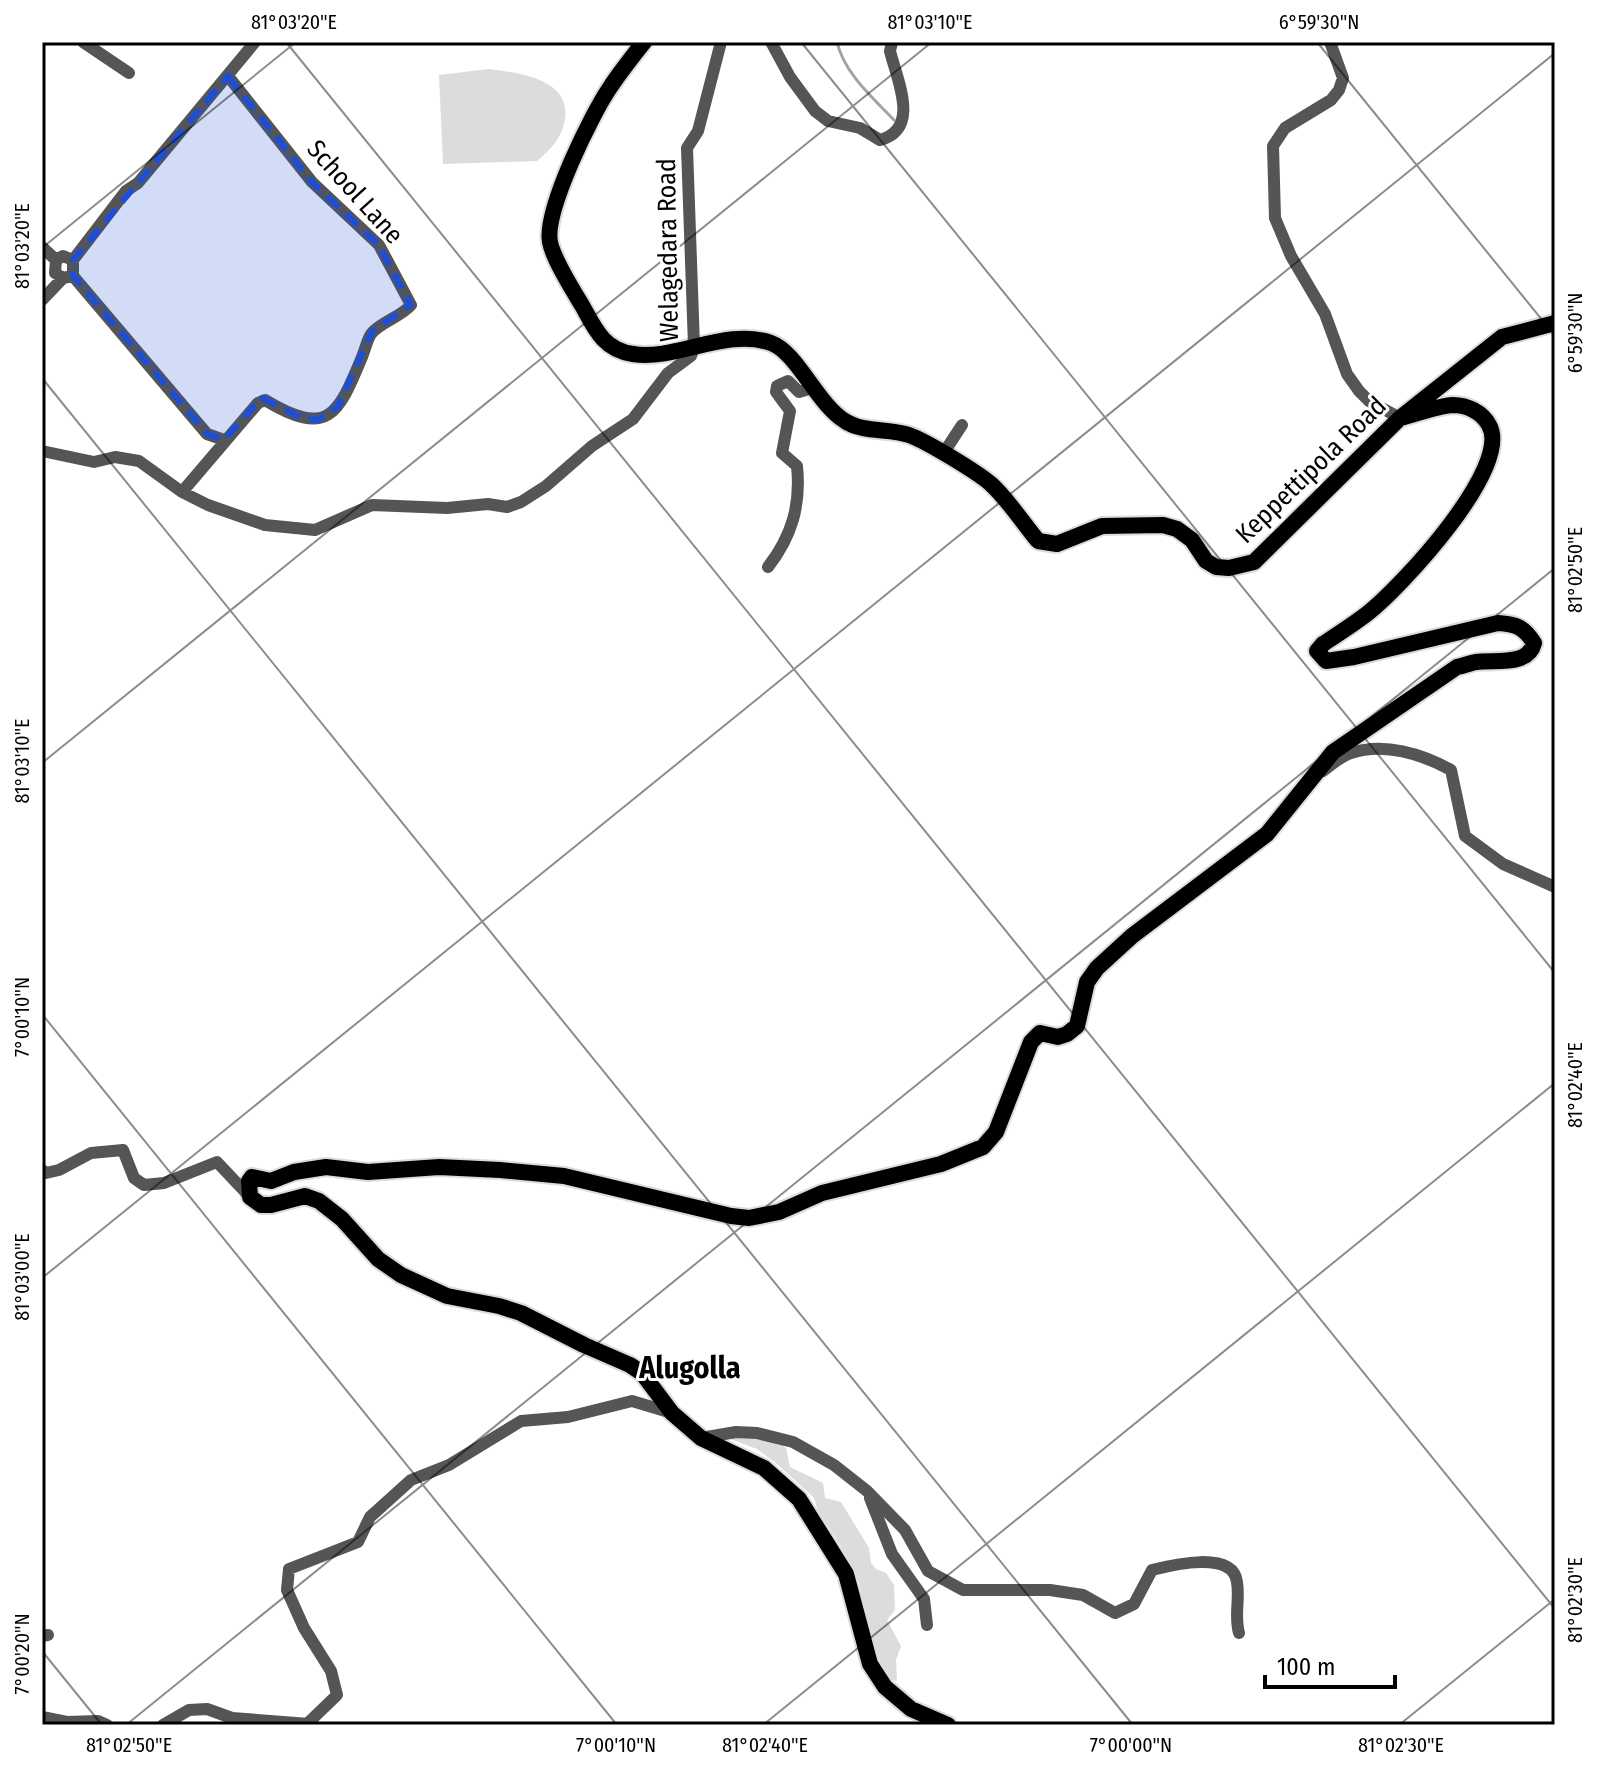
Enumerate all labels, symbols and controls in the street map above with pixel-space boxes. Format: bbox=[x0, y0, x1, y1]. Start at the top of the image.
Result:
text: 81°03'20"E bbox=[251, 10, 337, 34]
text: 81°03'10"E bbox=[888, 10, 972, 34]
text: 6°59'30"N bbox=[1279, 10, 1359, 34]
street label: School Lane bbox=[300, 134, 410, 250]
street label: Welagedara Road bbox=[651, 158, 685, 342]
text: 81°03'20"E bbox=[10, 203, 34, 289]
text: 6°59'30"N bbox=[1563, 293, 1587, 373]
street label: Keppettipola Road bbox=[1229, 390, 1393, 550]
text: 81°02'50"E bbox=[1563, 527, 1587, 613]
text: 81°03'10"E bbox=[10, 719, 34, 803]
text: 7°00'10"N bbox=[10, 977, 34, 1057]
text: 81°02'40"E bbox=[1563, 1042, 1587, 1128]
text: 81°03'00"E bbox=[10, 1233, 34, 1321]
district label: Alugolla bbox=[638, 1350, 741, 1386]
text: 81°02'30"E bbox=[1563, 1557, 1587, 1643]
text: 7°00'20"N bbox=[10, 1613, 34, 1695]
scale bar bbox=[1265, 1639, 1395, 1689]
text: 100 m bbox=[1277, 1653, 1335, 1681]
text: 81°02'50"E bbox=[86, 1733, 172, 1757]
text: 7°00'10"N bbox=[576, 1733, 656, 1757]
text: 81°02'40"E bbox=[722, 1733, 808, 1757]
text: 7°00'00"N bbox=[1090, 1733, 1172, 1757]
text: 81°02'30"E bbox=[1358, 1733, 1444, 1757]

